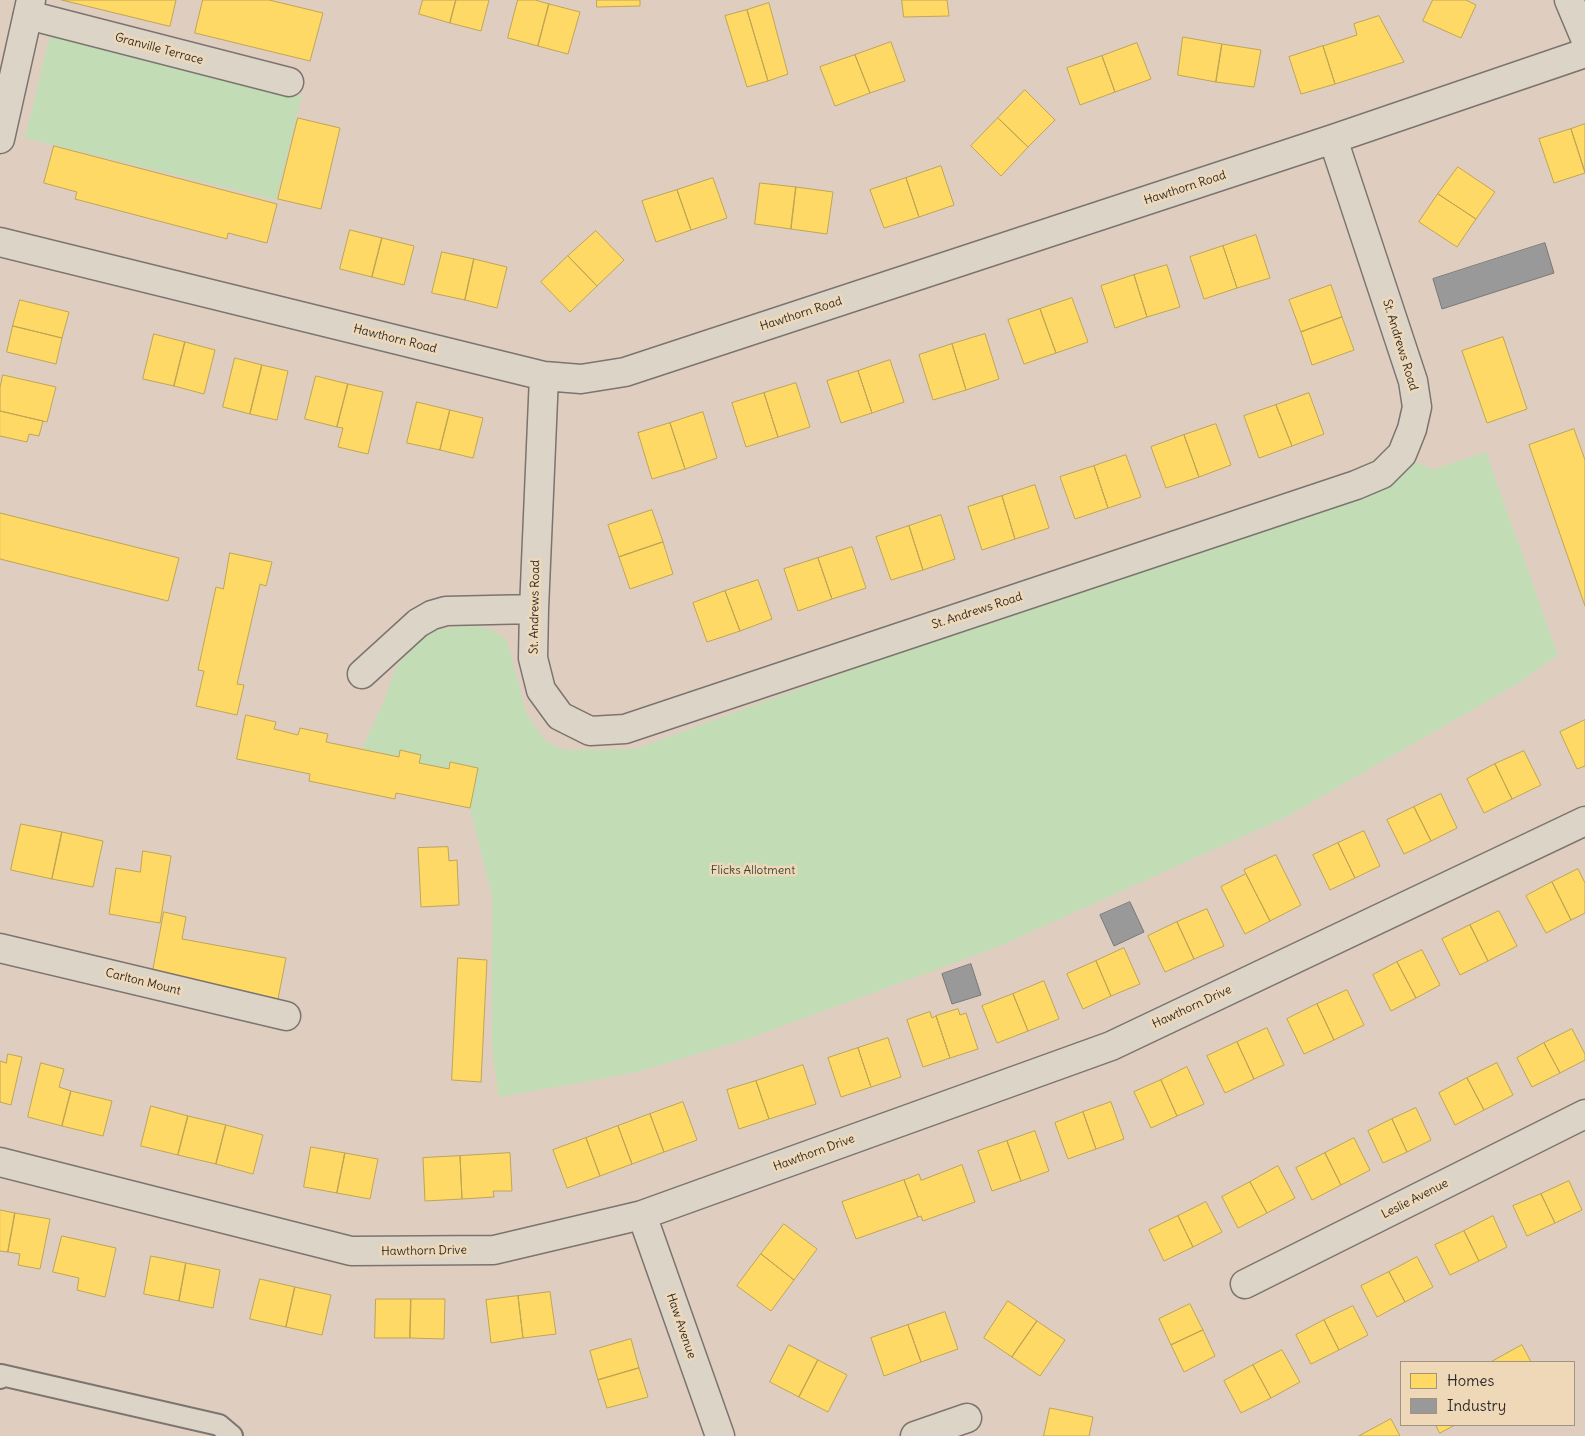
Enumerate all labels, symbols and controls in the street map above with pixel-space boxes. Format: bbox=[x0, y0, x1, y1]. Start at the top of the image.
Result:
street label: Granville Terrace bbox=[113, 30, 205, 68]
street label: Hawthorn Road bbox=[1142, 168, 1228, 208]
street label: Hawthorn Road bbox=[758, 294, 844, 334]
street label: St. Andrews Road bbox=[1379, 298, 1421, 392]
street label: Hawthorn Road bbox=[352, 322, 438, 356]
street label: St. Andrews Road bbox=[527, 560, 543, 654]
street label: St. Andrews Road bbox=[930, 590, 1024, 632]
park label: Flicks Allotment bbox=[711, 864, 795, 878]
street label: Carlton Mount bbox=[104, 966, 182, 998]
street label: Hawthorn Drive bbox=[1150, 982, 1234, 1032]
street label: Hawthorn Drive bbox=[771, 1132, 857, 1174]
street label: Leslie Avenue bbox=[1379, 1176, 1451, 1222]
street label: Hawthorn Drive bbox=[381, 1243, 467, 1259]
street label: Haw Avenue bbox=[663, 1292, 699, 1360]
legend bbox=[1400, 1361, 1575, 1426]
text: Homes bbox=[1447, 1371, 1494, 1390]
text: Industry bbox=[1447, 1396, 1506, 1415]

